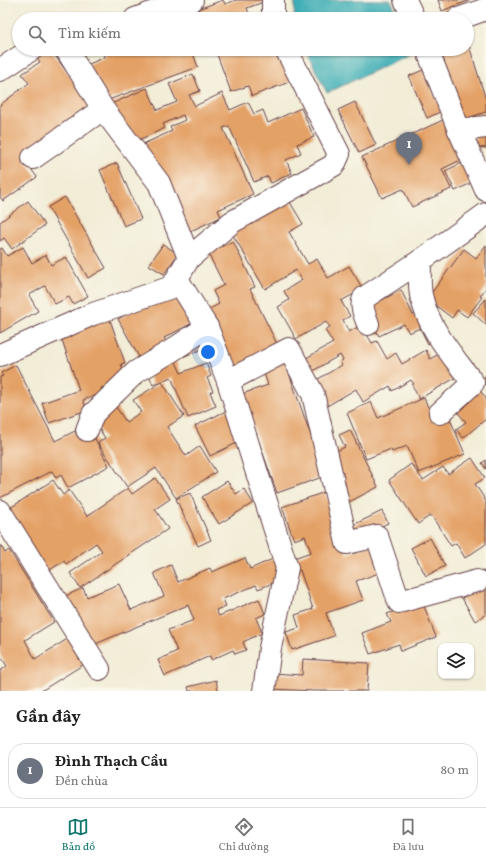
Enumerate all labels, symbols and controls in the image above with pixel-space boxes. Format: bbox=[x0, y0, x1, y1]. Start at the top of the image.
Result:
search box bbox=[12, 12, 474, 56]
icon: search bbox=[26, 23, 48, 45]
text: Tìm kiếm bbox=[58, 24, 121, 45]
pin: 1 bbox=[396, 132, 422, 165]
your location bbox=[198, 342, 218, 362]
map controls bbox=[438, 643, 474, 679]
button: layers bbox=[438, 643, 474, 679]
text: Gần đây bbox=[16, 706, 81, 729]
text: Đình Thạch Cầu bbox=[55, 752, 168, 773]
text: 1 bbox=[27, 762, 33, 780]
text: 80 m bbox=[440, 762, 469, 780]
text: Đền chùa bbox=[55, 773, 108, 791]
tab: Bản đồ bbox=[62, 816, 95, 855]
tab: Chỉ đường bbox=[219, 816, 269, 855]
tab: Đã lưu bbox=[393, 816, 424, 855]

